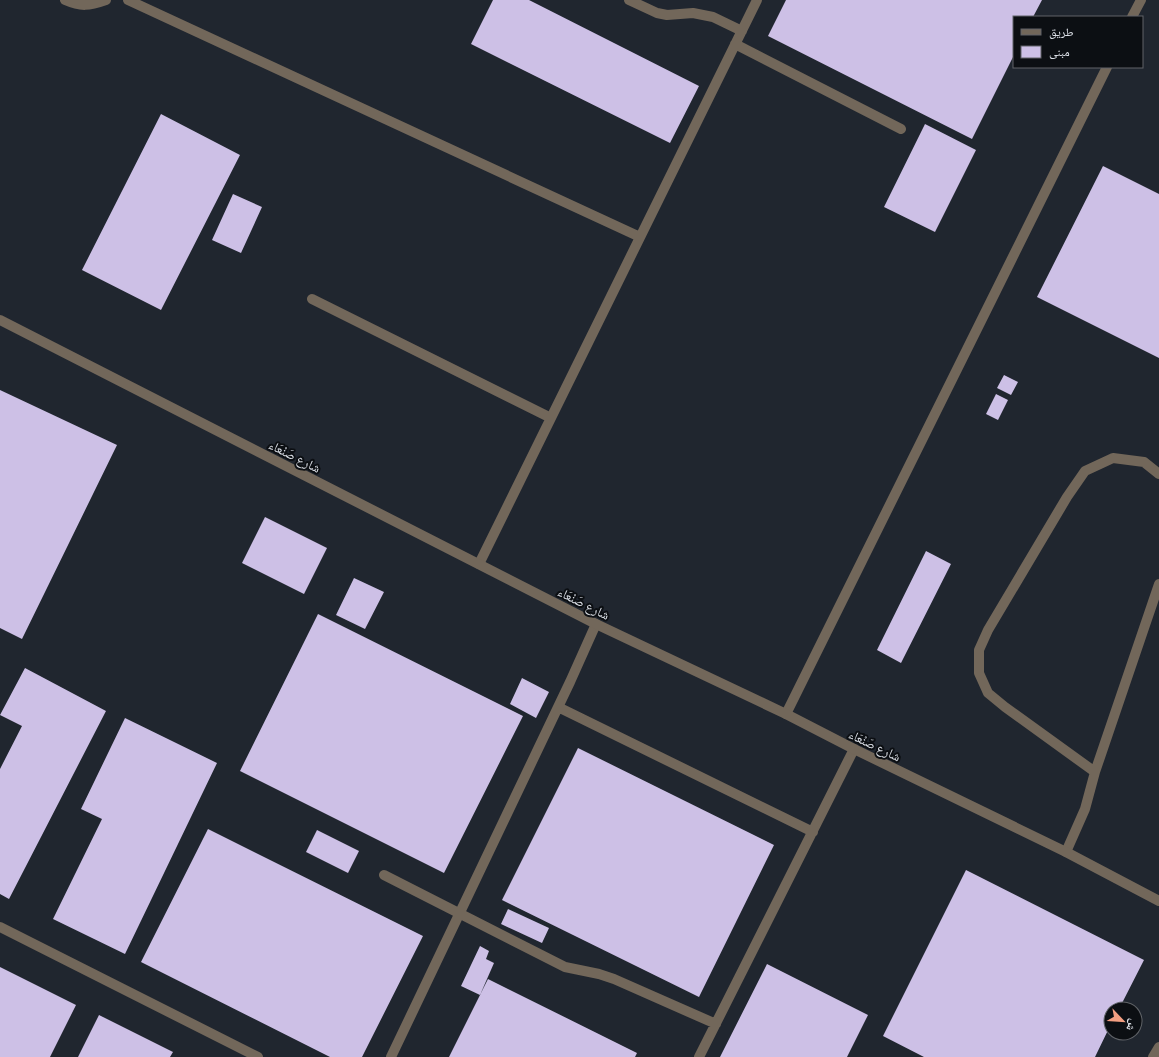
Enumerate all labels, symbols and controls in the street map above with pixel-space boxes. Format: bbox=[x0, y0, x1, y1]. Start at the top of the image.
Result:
legend bbox=[1013, 16, 1143, 68]
text: طريق bbox=[1049, 24, 1074, 39]
text: مبنى bbox=[1049, 44, 1070, 59]
street label: شارع صَنْعَاء bbox=[266, 436, 324, 478]
street label: شارع صَنْعَاء bbox=[555, 583, 613, 625]
street label: شارع صَنْعَاء bbox=[845, 726, 904, 766]
north arrow bbox=[1103, 1001, 1143, 1041]
text: ش bbox=[1122, 1017, 1141, 1034]

